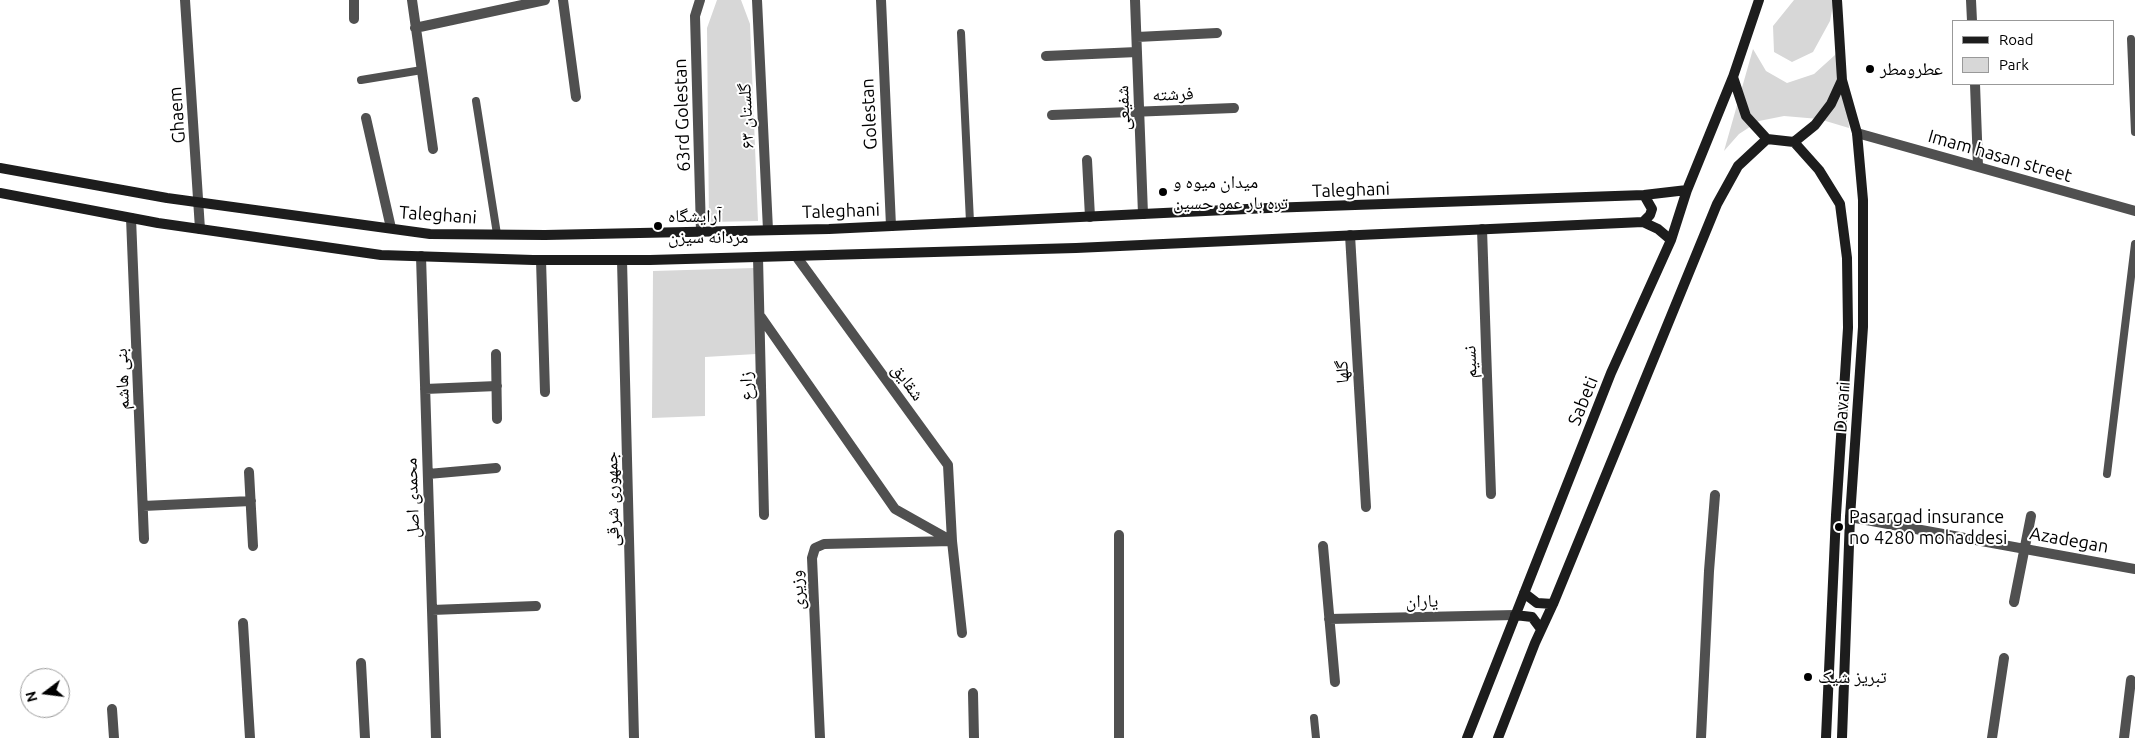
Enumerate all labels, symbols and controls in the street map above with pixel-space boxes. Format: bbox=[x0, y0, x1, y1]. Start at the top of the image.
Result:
legend bbox=[1952, 20, 2115, 85]
text: Road bbox=[1999, 31, 2034, 48]
text: Park bbox=[1999, 56, 2029, 73]
street label: 63rd Golestan bbox=[669, 58, 695, 172]
place label: عطرومطر bbox=[1880, 58, 1943, 80]
marker: عطرومطر bbox=[1864, 63, 1876, 75]
street label: Golestan bbox=[856, 78, 882, 150]
street label: فرشته bbox=[1152, 82, 1194, 106]
street label: گلستان ۶۳ bbox=[733, 83, 759, 149]
street label: شفیعی bbox=[1111, 85, 1135, 131]
street label: Ghaem bbox=[164, 86, 190, 144]
street label: Imam hasan street bbox=[1926, 125, 2074, 187]
place label: میدان میوه و تره بار عمو حسین bbox=[1173, 171, 1288, 213]
street label: Taleghani bbox=[1312, 178, 1390, 202]
marker: میدان میوه و تره بار عمو حسین bbox=[1157, 186, 1169, 198]
street label: Taleghani bbox=[802, 199, 880, 223]
street label: Taleghani bbox=[398, 202, 478, 228]
place label: آرایشگاه مردانه سیزن bbox=[668, 205, 749, 248]
marker: آرایشگاه مردانه سیزن bbox=[652, 220, 664, 232]
street label: نسیم bbox=[1459, 345, 1481, 379]
street label: بنی هاشم bbox=[110, 348, 134, 410]
street label: شقایق bbox=[887, 359, 929, 405]
street label: گلها bbox=[1331, 360, 1353, 384]
street label: زارع bbox=[735, 371, 757, 401]
street label: Sabeti bbox=[1564, 373, 1602, 429]
street label: Davari bbox=[1829, 381, 1855, 433]
street label: جمهوری شرقی bbox=[600, 451, 624, 547]
street label: محمدی اصل bbox=[400, 457, 424, 539]
place label: Pasargad insurance no 4280 mohaddesi bbox=[1849, 506, 2007, 548]
marker: Pasargad insurance no 4280 mohaddesi bbox=[1833, 521, 1845, 533]
street label: Azadegan bbox=[2028, 522, 2110, 558]
street label: وزیری bbox=[785, 569, 809, 611]
street label: یاران bbox=[1406, 590, 1438, 612]
place label: تبریز شیک bbox=[1818, 666, 1887, 688]
north arrow bbox=[20, 668, 70, 718]
marker: تبریز شیک bbox=[1802, 671, 1814, 683]
text: N bbox=[22, 690, 41, 704]

